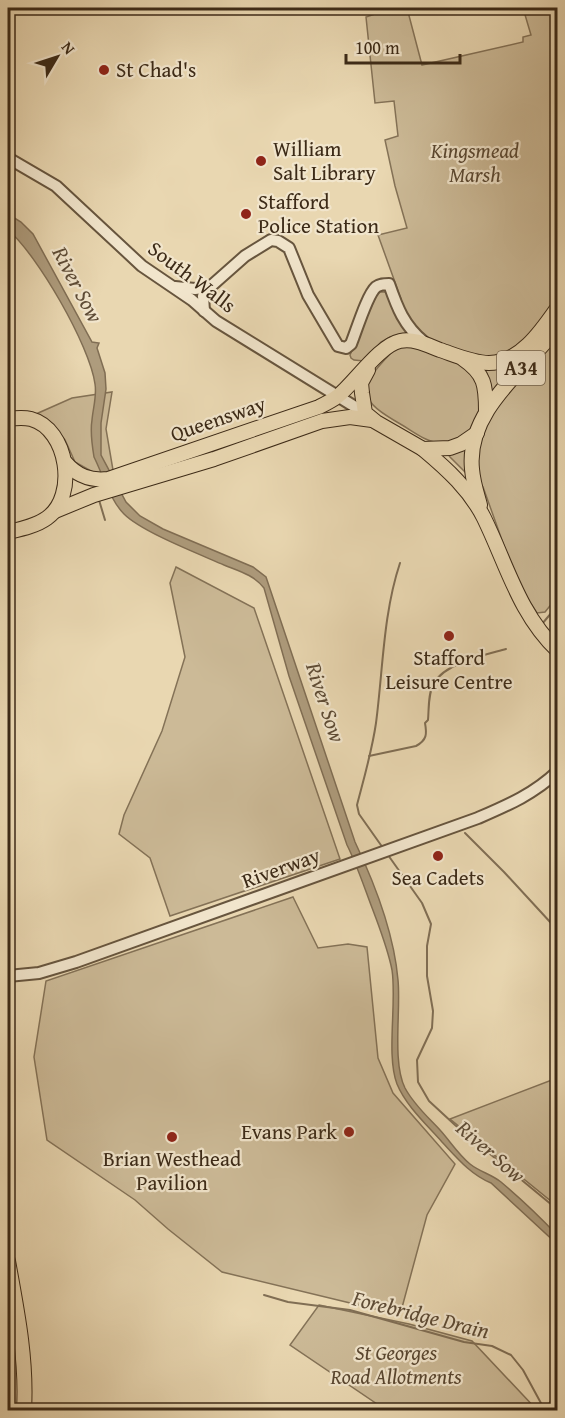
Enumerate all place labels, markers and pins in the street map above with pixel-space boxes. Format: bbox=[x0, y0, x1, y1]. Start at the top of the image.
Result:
place label: St Chad's bbox=[116, 54, 196, 85]
marker: St Chad's bbox=[97, 63, 111, 77]
place label: William Salt Library bbox=[273, 133, 376, 188]
marker: William Salt Library bbox=[254, 154, 268, 168]
place label: Stafford Police Station bbox=[258, 186, 379, 241]
marker: Stafford Police Station bbox=[239, 207, 253, 221]
marker: Stafford Leisure Centre bbox=[442, 629, 456, 643]
place label: Stafford Leisure Centre bbox=[385, 642, 513, 697]
marker: Sea Cadets bbox=[431, 849, 445, 863]
place label: Sea Cadets bbox=[392, 862, 484, 893]
place label: Evans Park bbox=[241, 1116, 337, 1147]
marker: Evans Park bbox=[342, 1125, 356, 1139]
marker: Brian Westhead Pavilion bbox=[165, 1130, 179, 1144]
place label: Brian Westhead Pavilion bbox=[103, 1143, 242, 1198]

